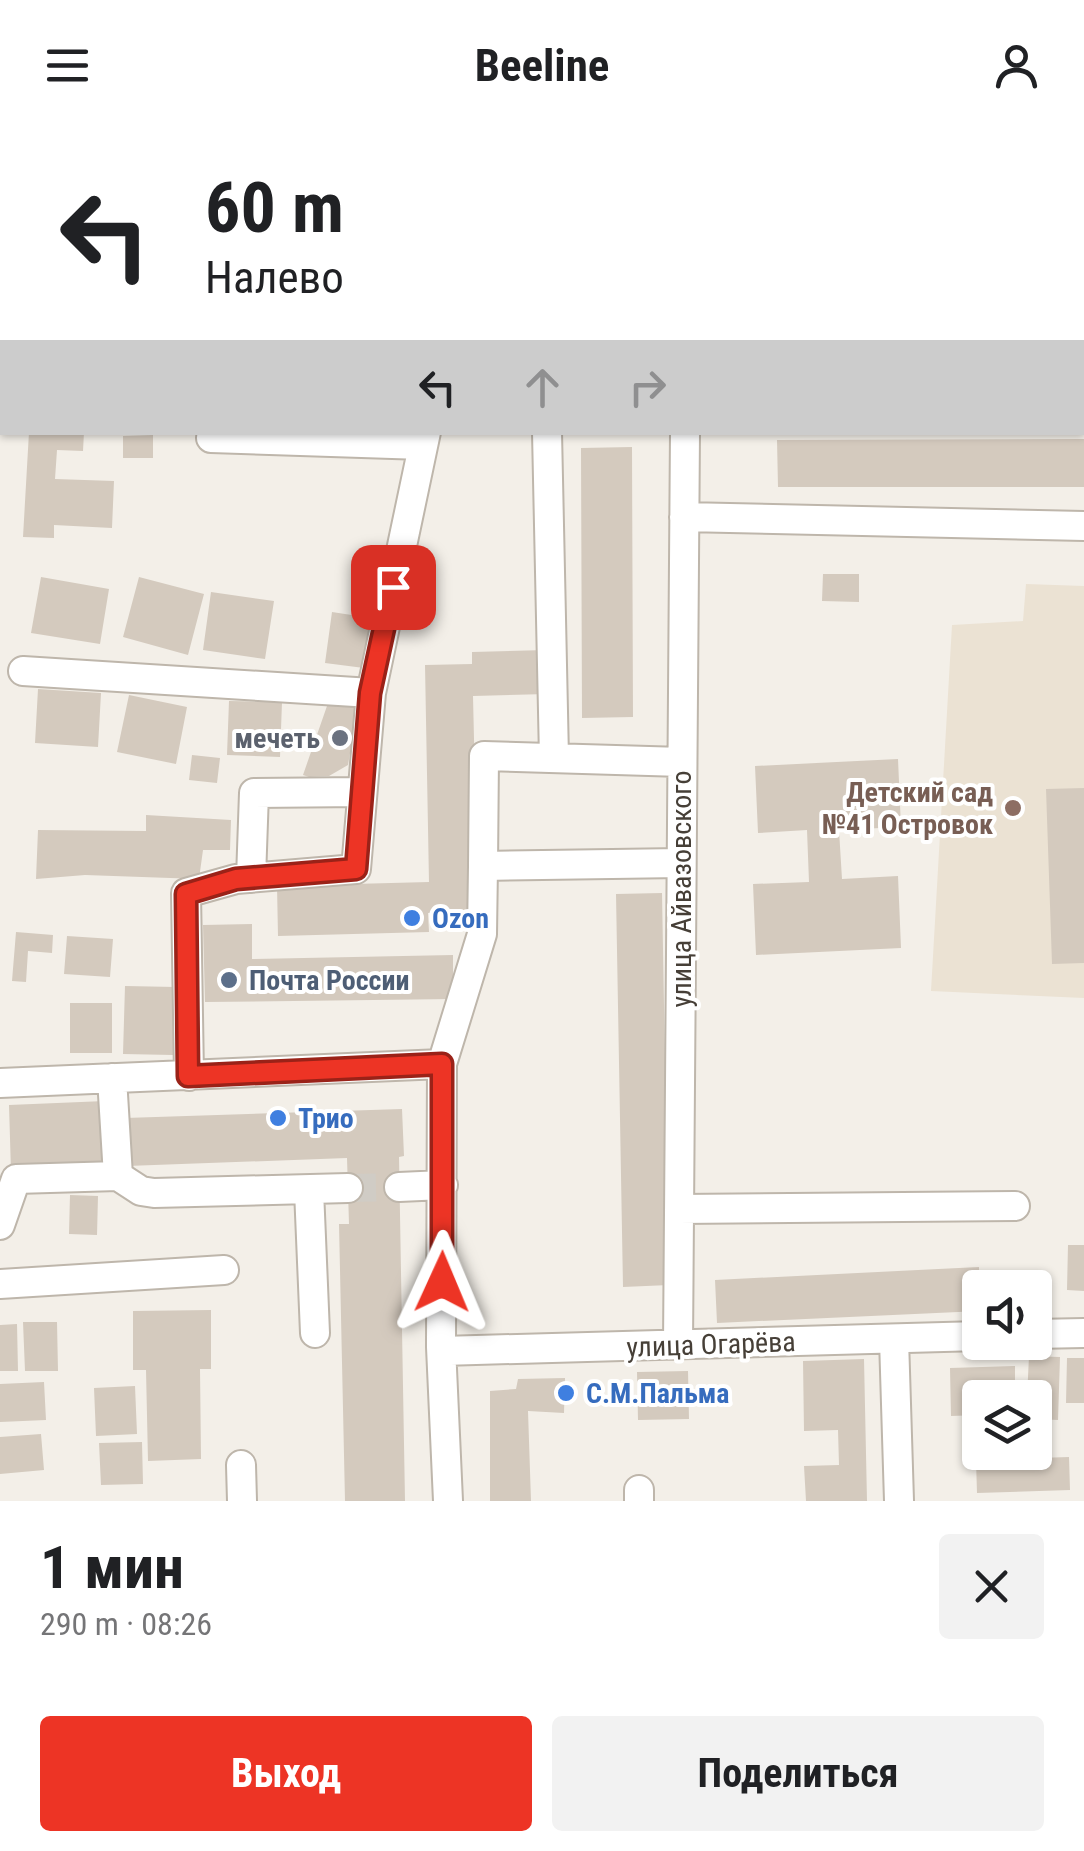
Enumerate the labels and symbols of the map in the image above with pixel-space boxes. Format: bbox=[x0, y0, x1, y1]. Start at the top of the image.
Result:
pin bbox=[351, 545, 436, 630]
place label: мечеть bbox=[235, 722, 320, 755]
marker: мечеть bbox=[329, 727, 351, 749]
street label: улица Айвазовского bbox=[665, 770, 698, 1008]
place label: Детский сад №41 Островок bbox=[822, 776, 993, 841]
marker: Детский сад №41 Островок bbox=[1002, 797, 1024, 819]
place label: Ozon bbox=[432, 902, 489, 935]
marker: Ozon bbox=[401, 907, 423, 929]
place label: Почта России bbox=[249, 964, 409, 997]
marker: Почта России bbox=[218, 969, 240, 991]
place label: Трио bbox=[298, 1102, 354, 1135]
marker: Трио bbox=[267, 1107, 289, 1129]
position arrow bbox=[390, 1230, 494, 1334]
street label: улица Огарёва bbox=[626, 1325, 796, 1364]
place label: С.М.Пальма bbox=[586, 1377, 729, 1410]
marker: С.М.Пальма bbox=[555, 1382, 577, 1404]

